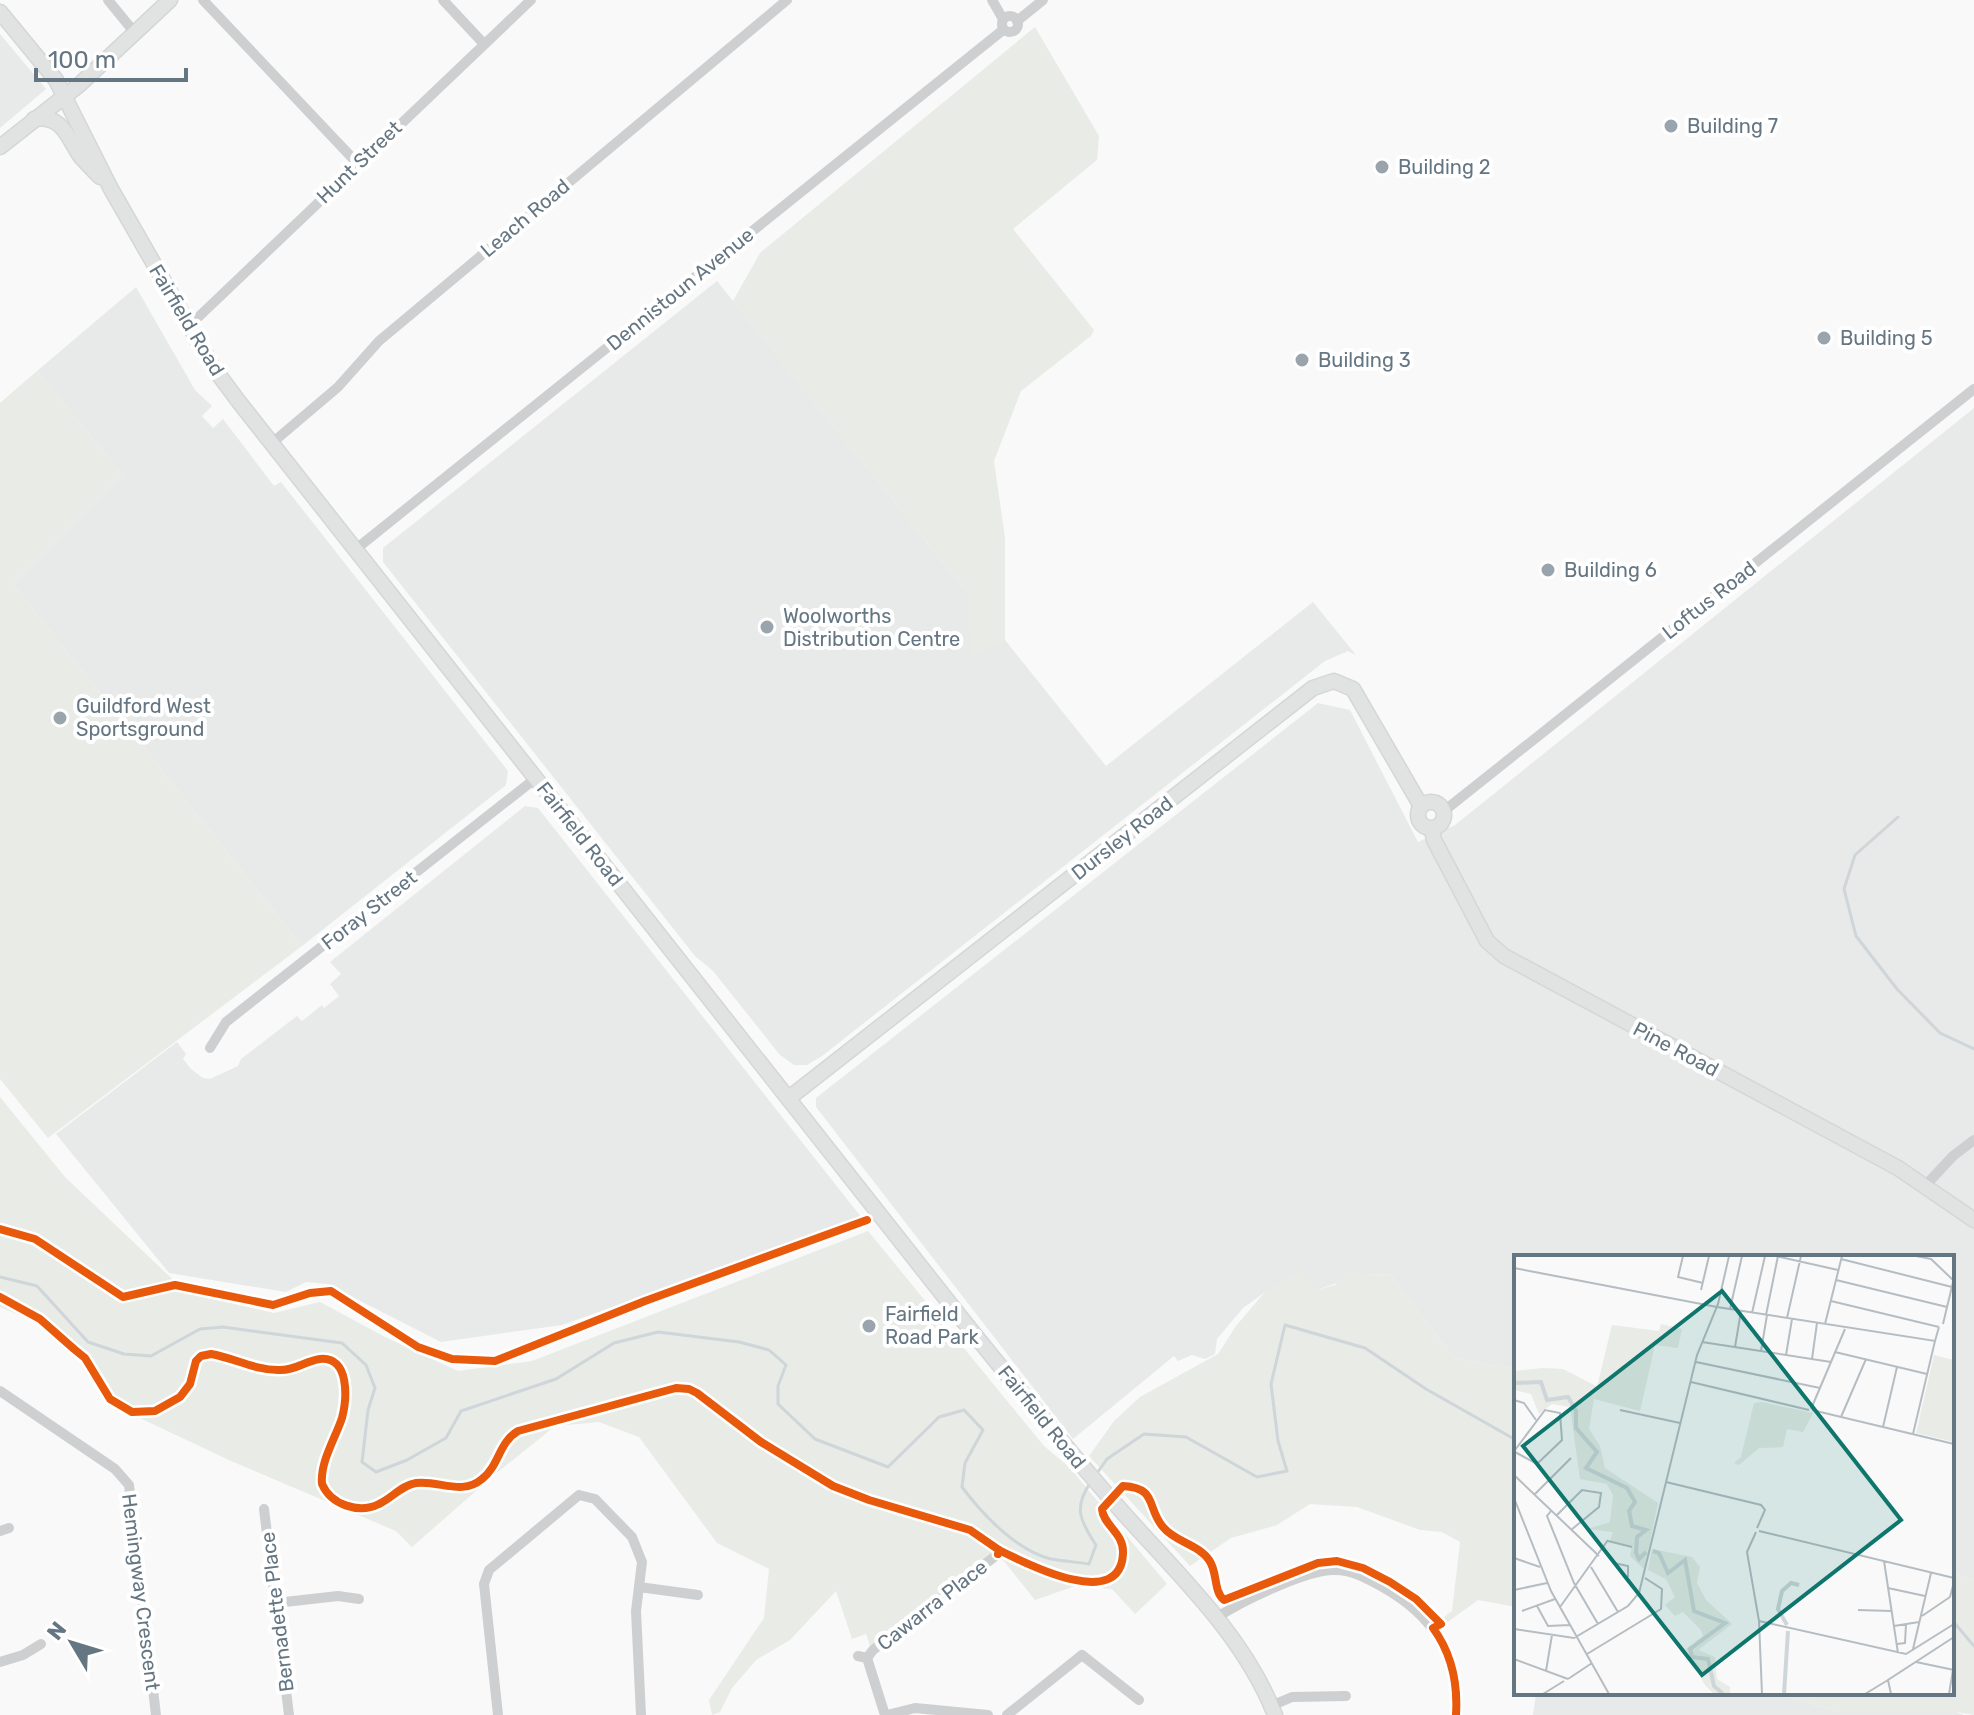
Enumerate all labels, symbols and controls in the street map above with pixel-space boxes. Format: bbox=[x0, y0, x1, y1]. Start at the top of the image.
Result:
scale bar bbox=[36, 32, 186, 82]
text: 100 m bbox=[48, 46, 116, 74]
place label: Building 7 bbox=[1687, 114, 1778, 138]
street label: Hunt Street bbox=[312, 115, 407, 208]
marker: Building 7 bbox=[1662, 117, 1680, 135]
place label: Building 2 bbox=[1398, 155, 1491, 179]
marker: Building 2 bbox=[1373, 158, 1391, 176]
street label: Leach Road bbox=[476, 174, 574, 262]
street label: Dennistoun Avenue bbox=[602, 222, 758, 356]
street label: Fairfield Road bbox=[144, 260, 230, 380]
place label: Building 5 bbox=[1840, 326, 1933, 350]
marker: Building 5 bbox=[1815, 329, 1833, 347]
place label: Building 3 bbox=[1318, 348, 1411, 372]
marker: Building 3 bbox=[1293, 351, 1311, 369]
street label: Loftus Road bbox=[1657, 556, 1761, 644]
place label: Building 6 bbox=[1564, 558, 1657, 582]
marker: Building 6 bbox=[1539, 561, 1557, 579]
place label: Woolworths Distribution Centre bbox=[783, 604, 960, 651]
marker: Woolworths Distribution Centre bbox=[758, 618, 776, 636]
place label: Guildford West Sportsground bbox=[76, 694, 211, 741]
marker: Guildford West Sportsground bbox=[51, 709, 69, 727]
street label: Fairfield Road bbox=[532, 777, 628, 891]
street label: Dursley Road bbox=[1067, 791, 1177, 885]
street label: Foray Street bbox=[317, 865, 422, 955]
street label: Pine Road bbox=[1629, 1017, 1723, 1081]
inset map bbox=[1514, 1255, 1954, 1695]
place label: Fairfield Road Park bbox=[885, 1302, 980, 1349]
marker: Fairfield Road Park bbox=[860, 1317, 878, 1335]
street label: Fairfield Road bbox=[993, 1361, 1091, 1473]
street label: Hemingway Crescent bbox=[117, 1492, 165, 1692]
street label: Bernadette Place bbox=[255, 1531, 299, 1693]
street label: Cawarra Place bbox=[872, 1555, 992, 1655]
north arrow bbox=[32, 1603, 112, 1683]
text: N bbox=[41, 1616, 72, 1646]

